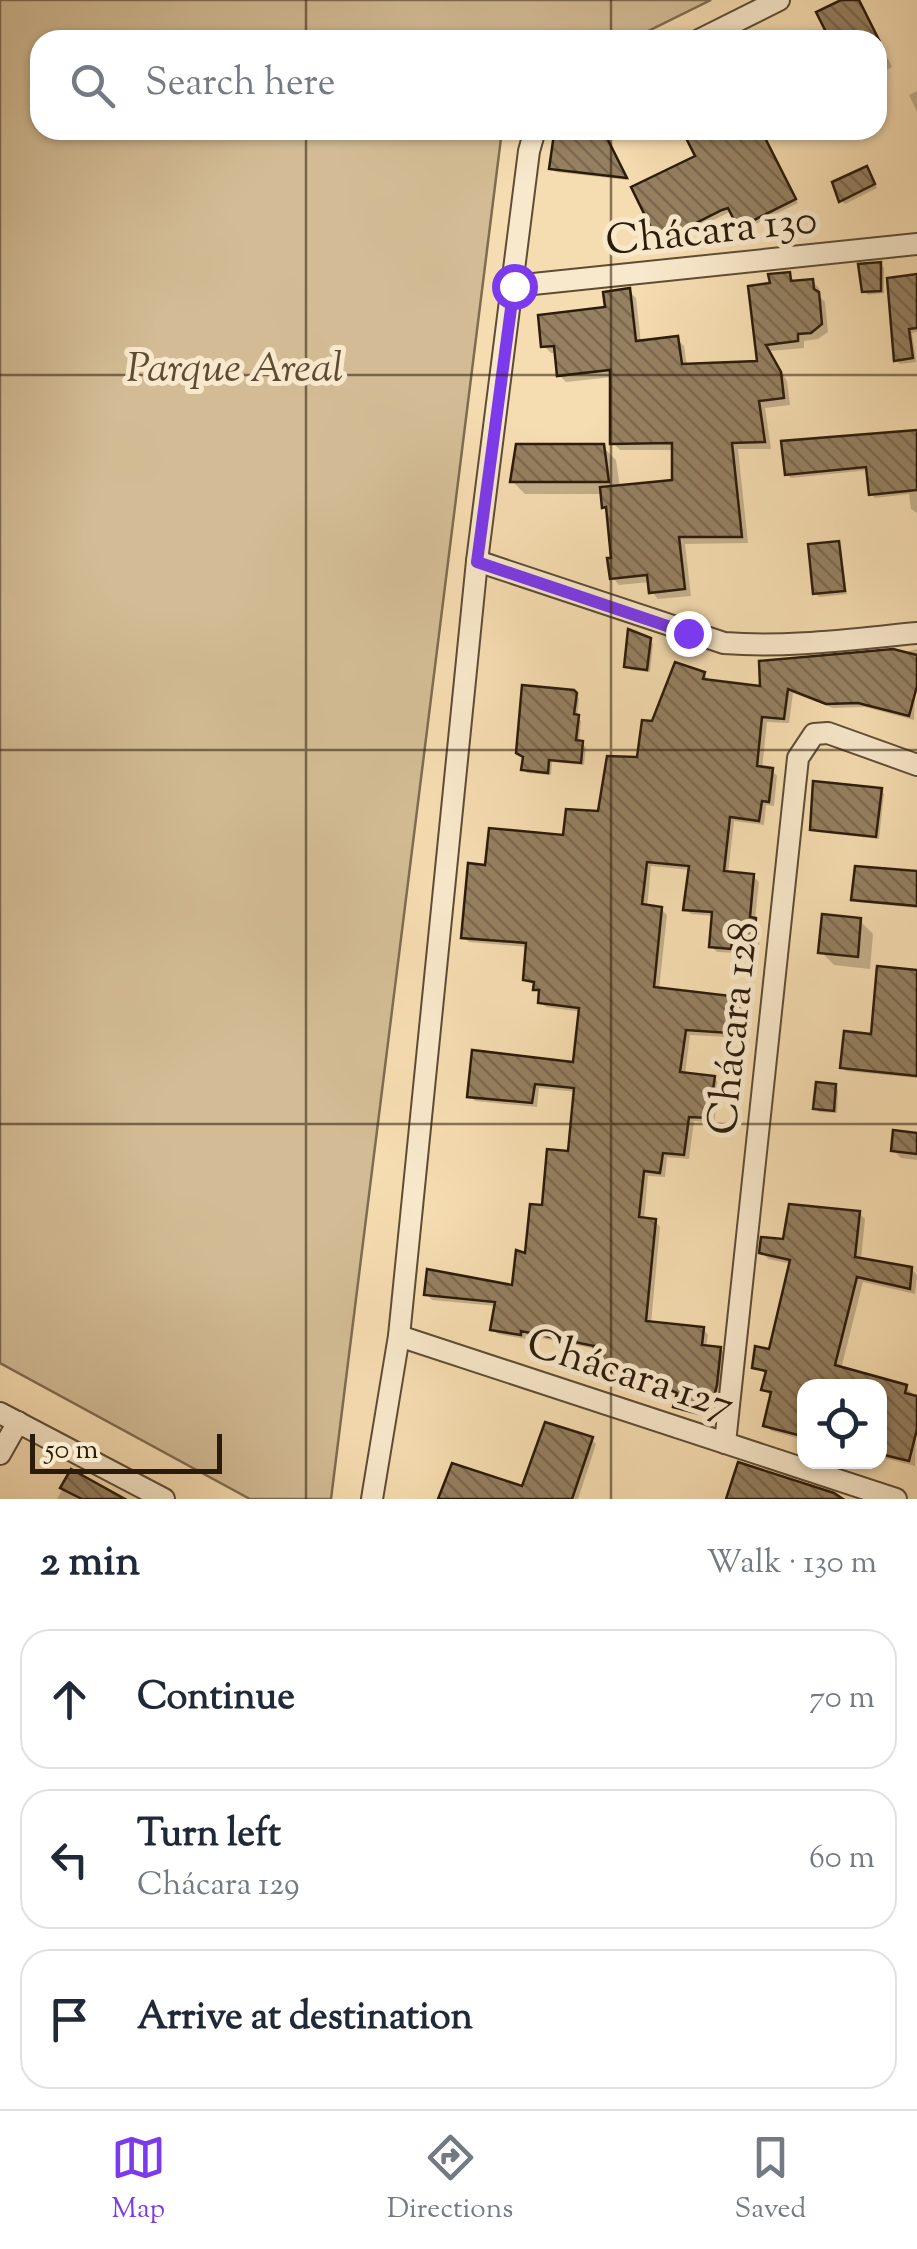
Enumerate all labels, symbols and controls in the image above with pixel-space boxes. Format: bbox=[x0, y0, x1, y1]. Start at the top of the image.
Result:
search box bbox=[30, 30, 887, 140]
icon: search bbox=[65, 58, 120, 113]
text: Search here bbox=[145, 58, 336, 112]
street label: Chácara 130 bbox=[603, 192, 820, 274]
route start bbox=[492, 264, 538, 310]
park label: Parque Areal bbox=[126, 341, 344, 401]
route end bbox=[666, 611, 712, 657]
street label: Chácara 128 bbox=[695, 919, 777, 1138]
street label: Chácara 127 bbox=[518, 1315, 741, 1438]
map controls bbox=[797, 1379, 887, 1469]
button: locate bbox=[797, 1379, 887, 1469]
scale bar bbox=[30, 1429, 222, 1474]
text: 50 m bbox=[45, 1431, 99, 1471]
text: 2 min bbox=[40, 1534, 140, 1594]
text: Walk · 130 m bbox=[706, 1541, 877, 1587]
icon: ahead bbox=[42, 1672, 97, 1727]
text: Continue bbox=[137, 1672, 295, 1726]
text: 70 m bbox=[809, 1676, 875, 1722]
text: Turn left bbox=[137, 1809, 281, 1863]
icon: left bbox=[42, 1832, 97, 1887]
text: 60 m bbox=[809, 1836, 875, 1882]
text: Chácara 129 bbox=[137, 1863, 300, 1909]
icon: arrive bbox=[42, 1992, 97, 2047]
text: Arrive at destination bbox=[137, 1992, 473, 2046]
tab: Map bbox=[111, 2130, 166, 2230]
tab: Directions bbox=[387, 2130, 513, 2230]
tab: Saved bbox=[734, 2130, 806, 2230]

